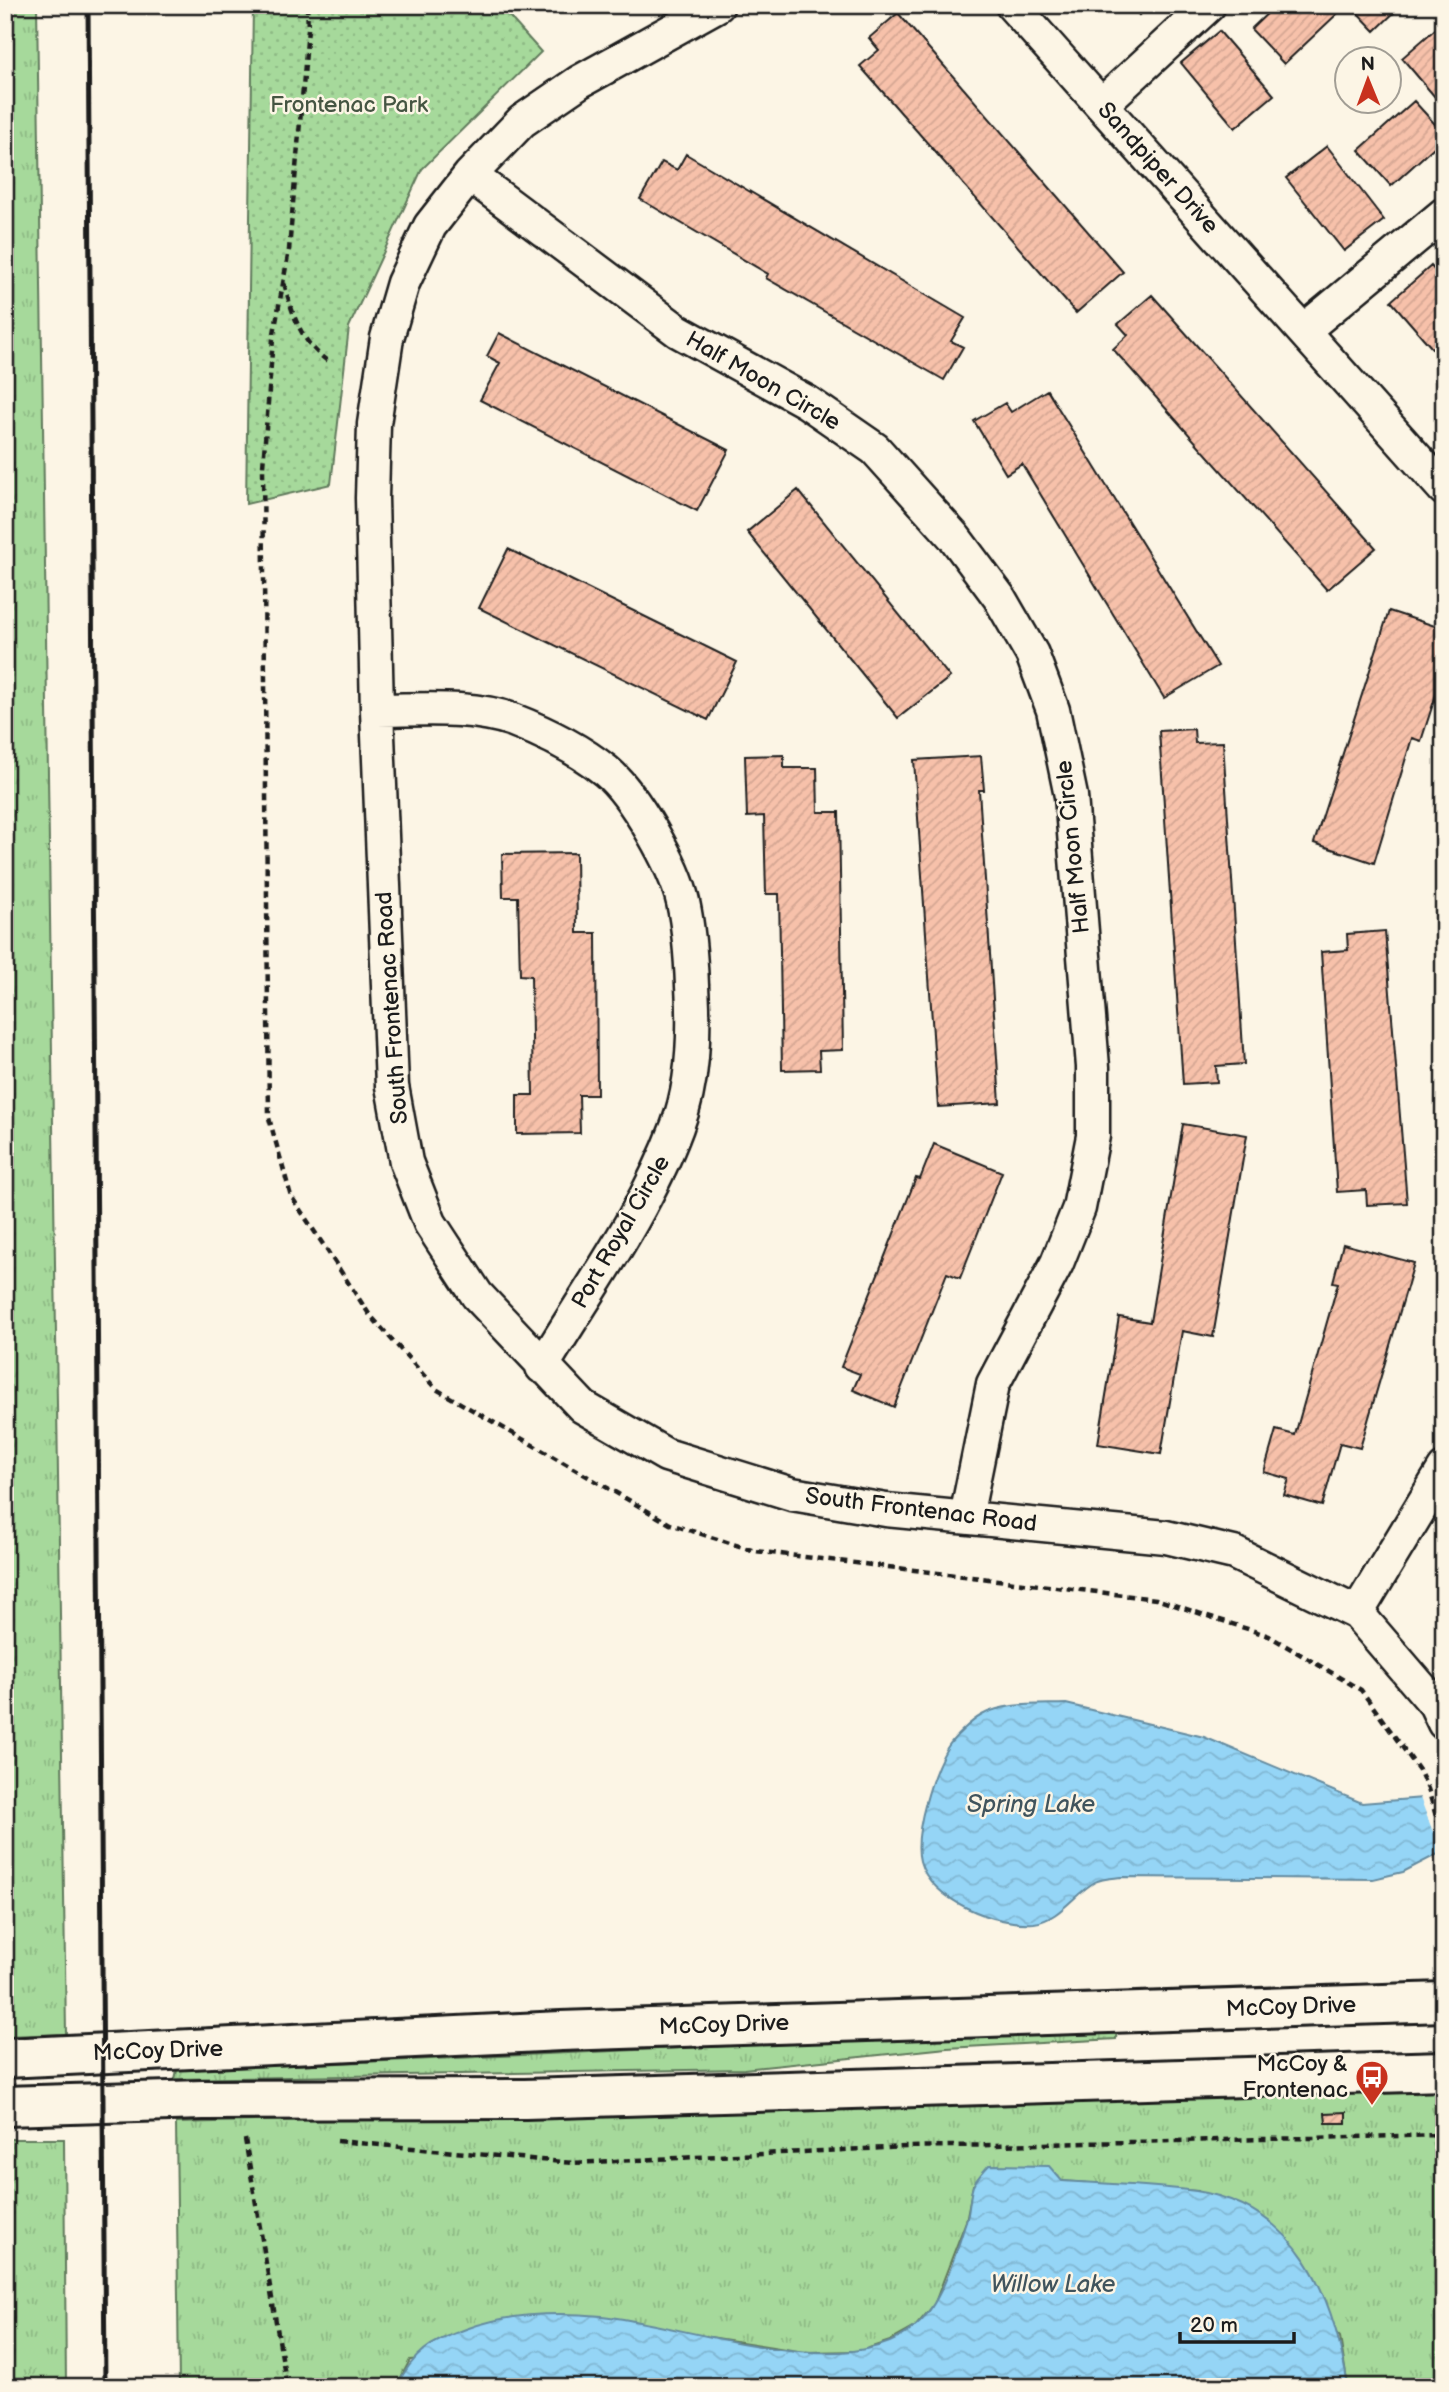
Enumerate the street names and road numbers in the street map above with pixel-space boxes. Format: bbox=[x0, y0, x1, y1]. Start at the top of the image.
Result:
street label: Sandpiper Drive bbox=[1092, 96, 1224, 240]
street label: Half Moon Circle bbox=[681, 325, 845, 437]
street label: Half Moon Circle bbox=[1050, 759, 1096, 935]
street label: South Frontenac Road bbox=[370, 891, 414, 1125]
street label: Port Royal Circle bbox=[566, 1150, 676, 1314]
street label: South Frontenac Road bbox=[804, 1482, 1038, 1538]
street label: McCoy Drive bbox=[1225, 1991, 1357, 2023]
street label: McCoy Drive bbox=[658, 2009, 790, 2041]
street label: McCoy Drive bbox=[92, 2035, 224, 2067]

